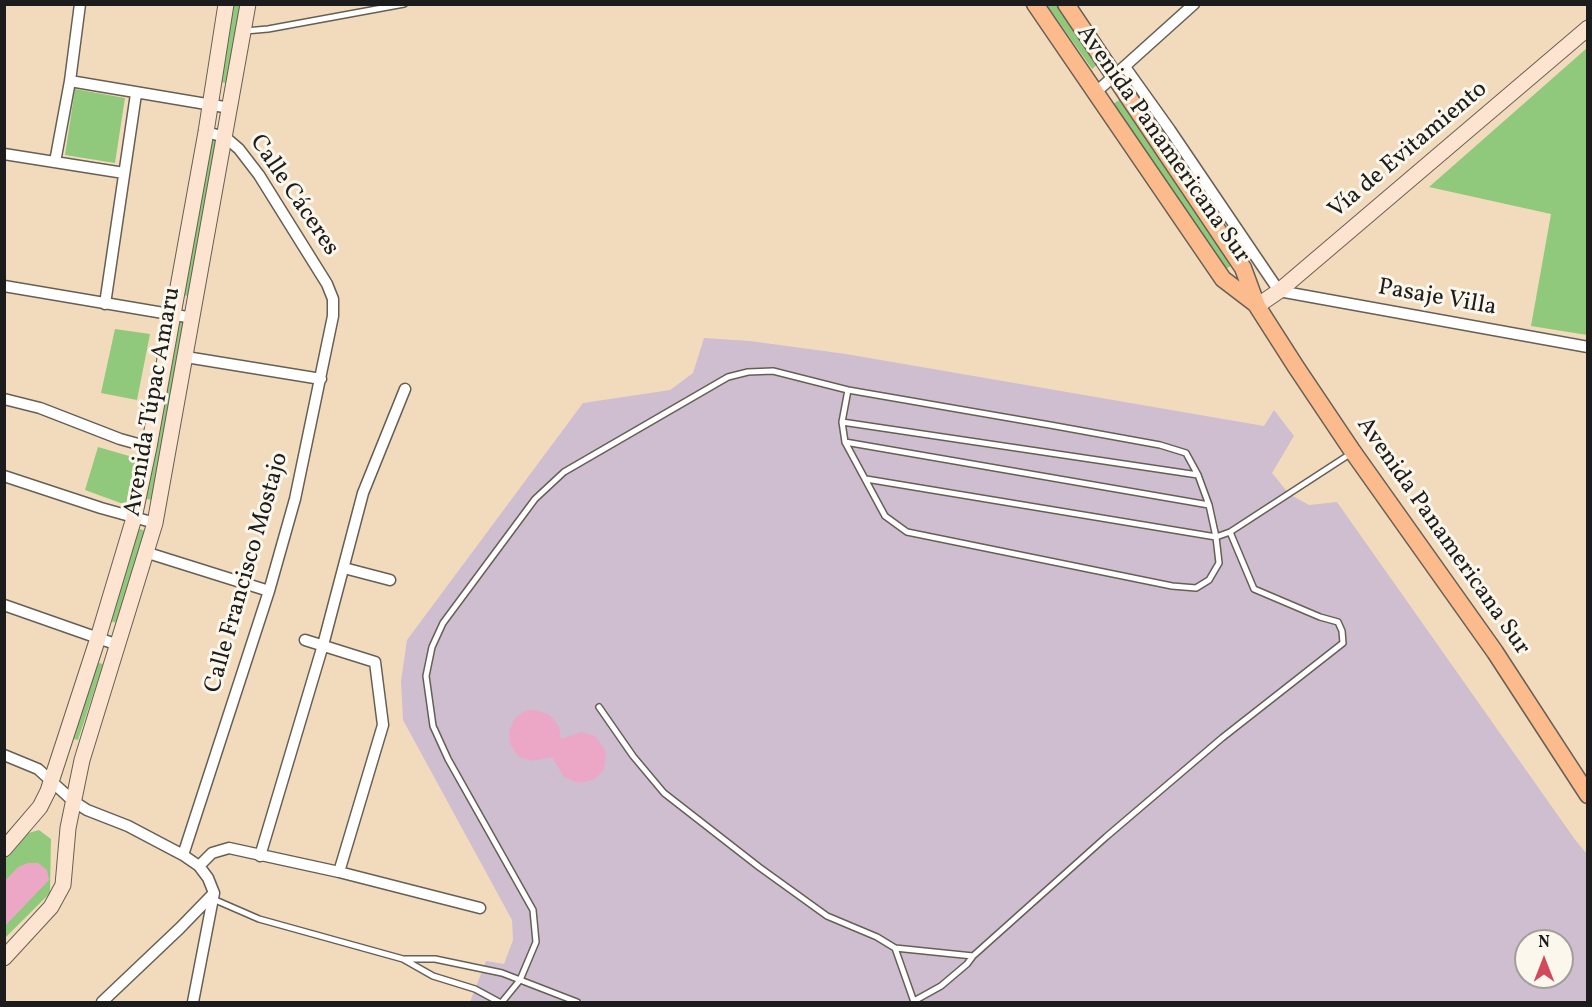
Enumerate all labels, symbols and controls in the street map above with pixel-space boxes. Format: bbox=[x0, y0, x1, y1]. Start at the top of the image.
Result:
street label: Avenida Panamericana Sur bbox=[1069, 21, 1255, 269]
street label: Vía de Evitamiento bbox=[1324, 76, 1494, 226]
street label: Calle Cáceres bbox=[242, 130, 344, 262]
street label: Pasaje Villa bbox=[1375, 274, 1499, 324]
street label: Avenida Túpac Amaru bbox=[120, 285, 188, 519]
street label: Avenida Panamericana Sur bbox=[1349, 413, 1535, 661]
street label: Calle Francisco Mostajo bbox=[200, 450, 296, 696]
north arrow bbox=[1514, 929, 1574, 989]
text: N bbox=[1538, 932, 1550, 954]

